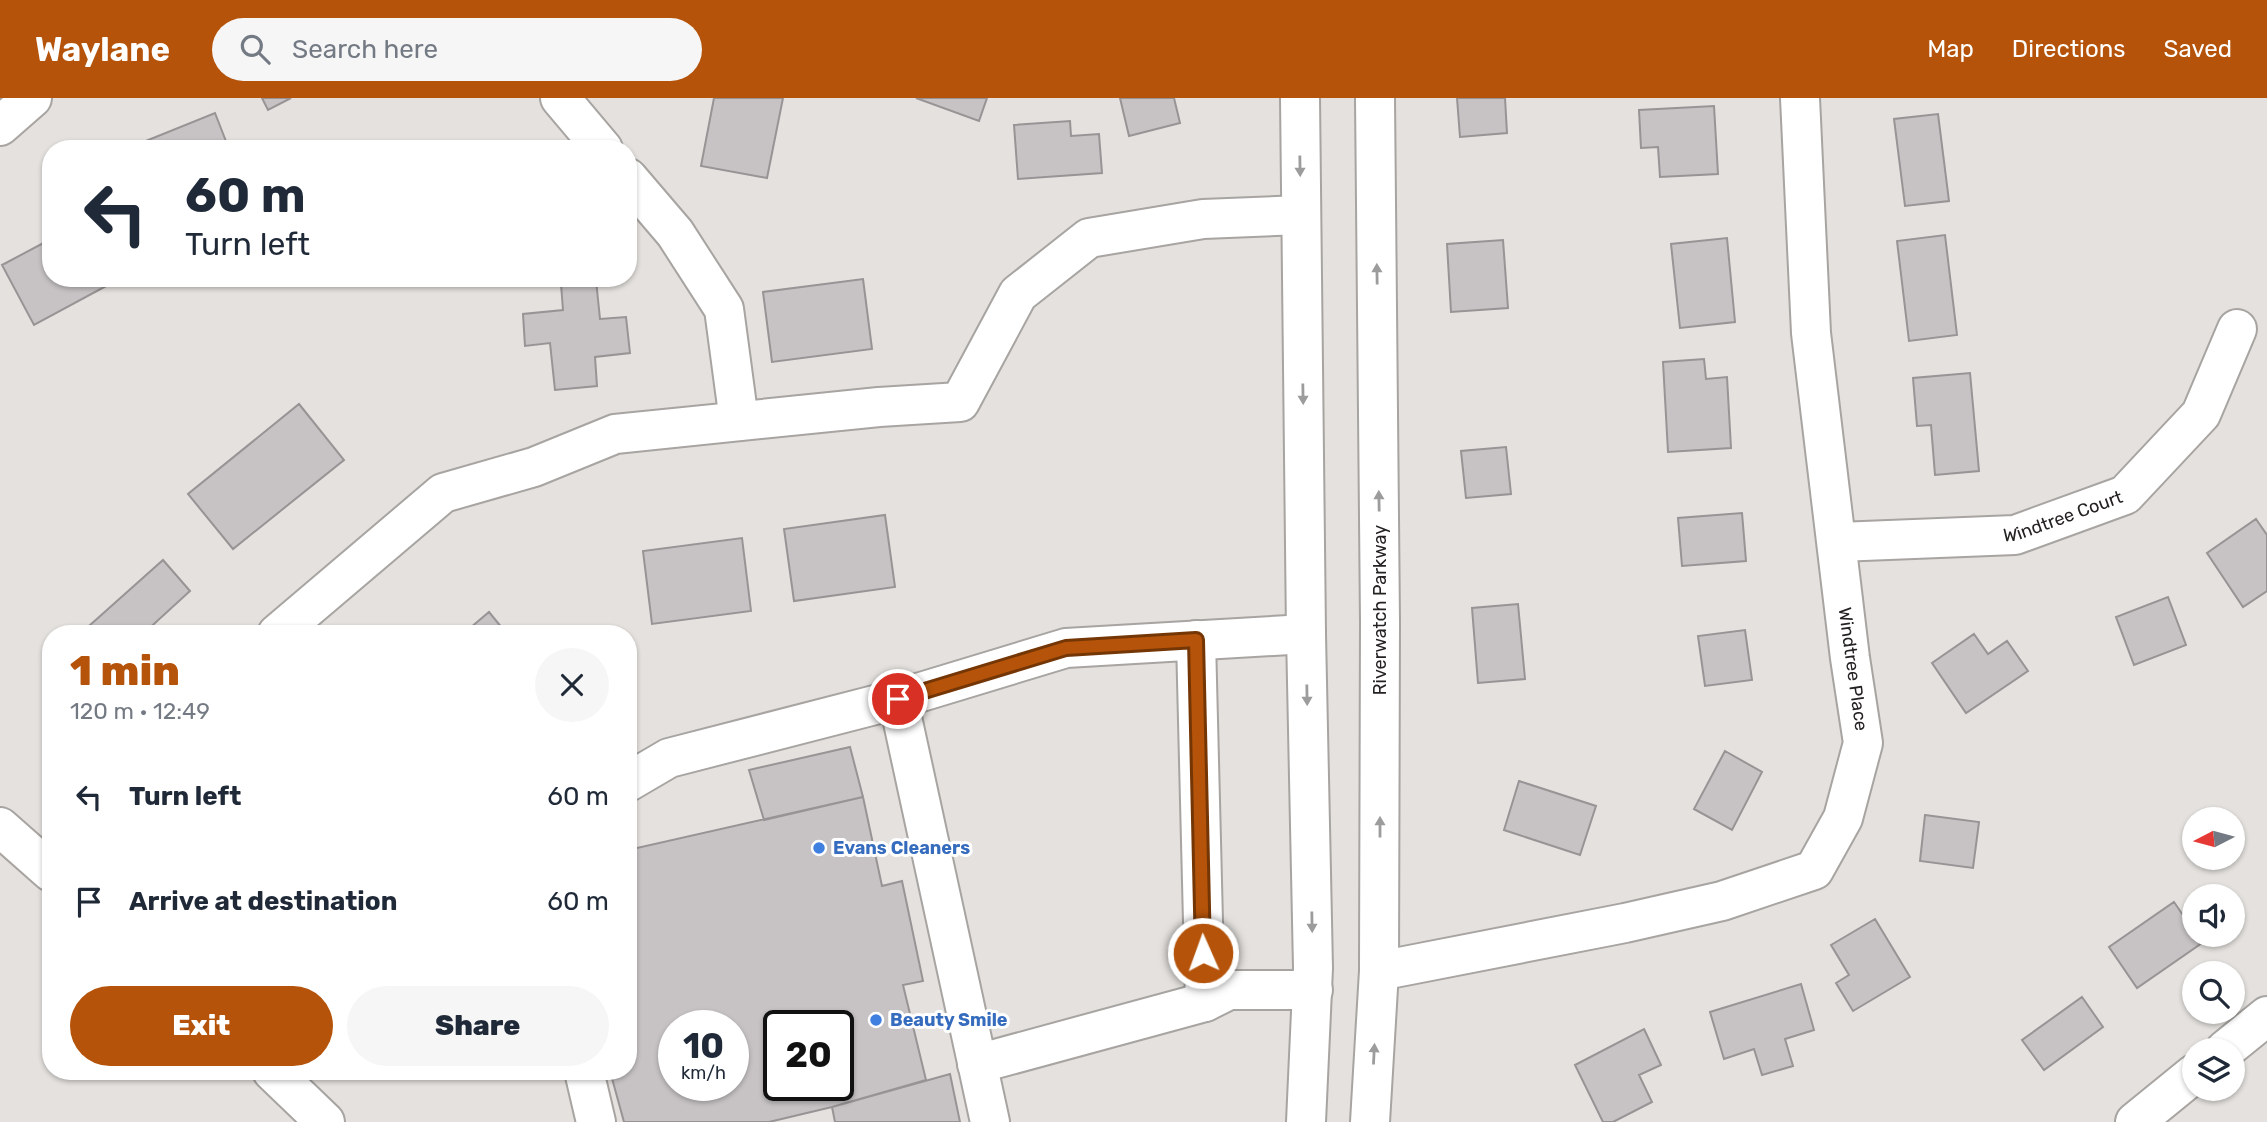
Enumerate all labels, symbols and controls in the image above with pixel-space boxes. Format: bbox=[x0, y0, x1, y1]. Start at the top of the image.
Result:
search box bbox=[212, 18, 702, 81]
text: Waylane bbox=[35, 30, 170, 69]
icon: search bbox=[236, 30, 274, 68]
text: Search here bbox=[292, 34, 438, 65]
text: Map bbox=[1927, 35, 1974, 63]
text: Directions bbox=[2012, 35, 2125, 63]
text: Saved bbox=[2163, 35, 2232, 63]
one-way arrow bbox=[1295, 155, 1306, 177]
text: 60 m bbox=[185, 166, 306, 224]
icon: left bbox=[70, 168, 161, 259]
text: Turn left bbox=[185, 225, 310, 263]
one-way arrow bbox=[1371, 262, 1383, 284]
one-way arrow bbox=[1297, 383, 1309, 405]
street label: Windtree Court bbox=[2003, 486, 2126, 546]
one-way arrow bbox=[1373, 490, 1385, 512]
street label: Riverwatch Parkway bbox=[1369, 525, 1391, 695]
street label: Windtree Place bbox=[1833, 606, 1873, 732]
text: 1 min bbox=[70, 646, 180, 696]
button: close bbox=[535, 648, 609, 722]
pin bbox=[868, 669, 928, 729]
icon: arrive bbox=[879, 680, 917, 718]
one-way arrow bbox=[1301, 684, 1313, 706]
text: 120 m · 12:49 bbox=[70, 697, 210, 725]
icon: left bbox=[70, 778, 108, 816]
text: Turn left bbox=[129, 781, 241, 812]
text: 60 m bbox=[547, 781, 609, 812]
north arrow bbox=[2182, 807, 2245, 870]
map controls bbox=[2182, 807, 2245, 1101]
one-way arrow bbox=[1374, 815, 1386, 837]
place label: Evans Cleaners bbox=[833, 837, 970, 859]
marker: Evans Cleaners bbox=[811, 840, 827, 856]
icon: arrive bbox=[70, 883, 108, 921]
button: sound bbox=[2182, 884, 2245, 947]
text: Arrive at destination bbox=[129, 886, 397, 917]
text: 60 m bbox=[547, 886, 609, 917]
one-way arrow bbox=[1306, 911, 1317, 933]
position arrow bbox=[1166, 916, 1240, 990]
button: search bbox=[2182, 961, 2245, 1024]
button: Exit bbox=[70, 986, 333, 1066]
button: Share bbox=[347, 986, 609, 1066]
place label: Beauty Smile bbox=[890, 1009, 1008, 1031]
speed limit sign: 20 bbox=[763, 1010, 854, 1101]
marker: Beauty Smile bbox=[868, 1012, 884, 1028]
text: 10 bbox=[683, 1025, 724, 1067]
button: layers bbox=[2182, 1038, 2245, 1101]
one-way arrow bbox=[1369, 1043, 1380, 1065]
text: km/h bbox=[681, 1062, 726, 1084]

